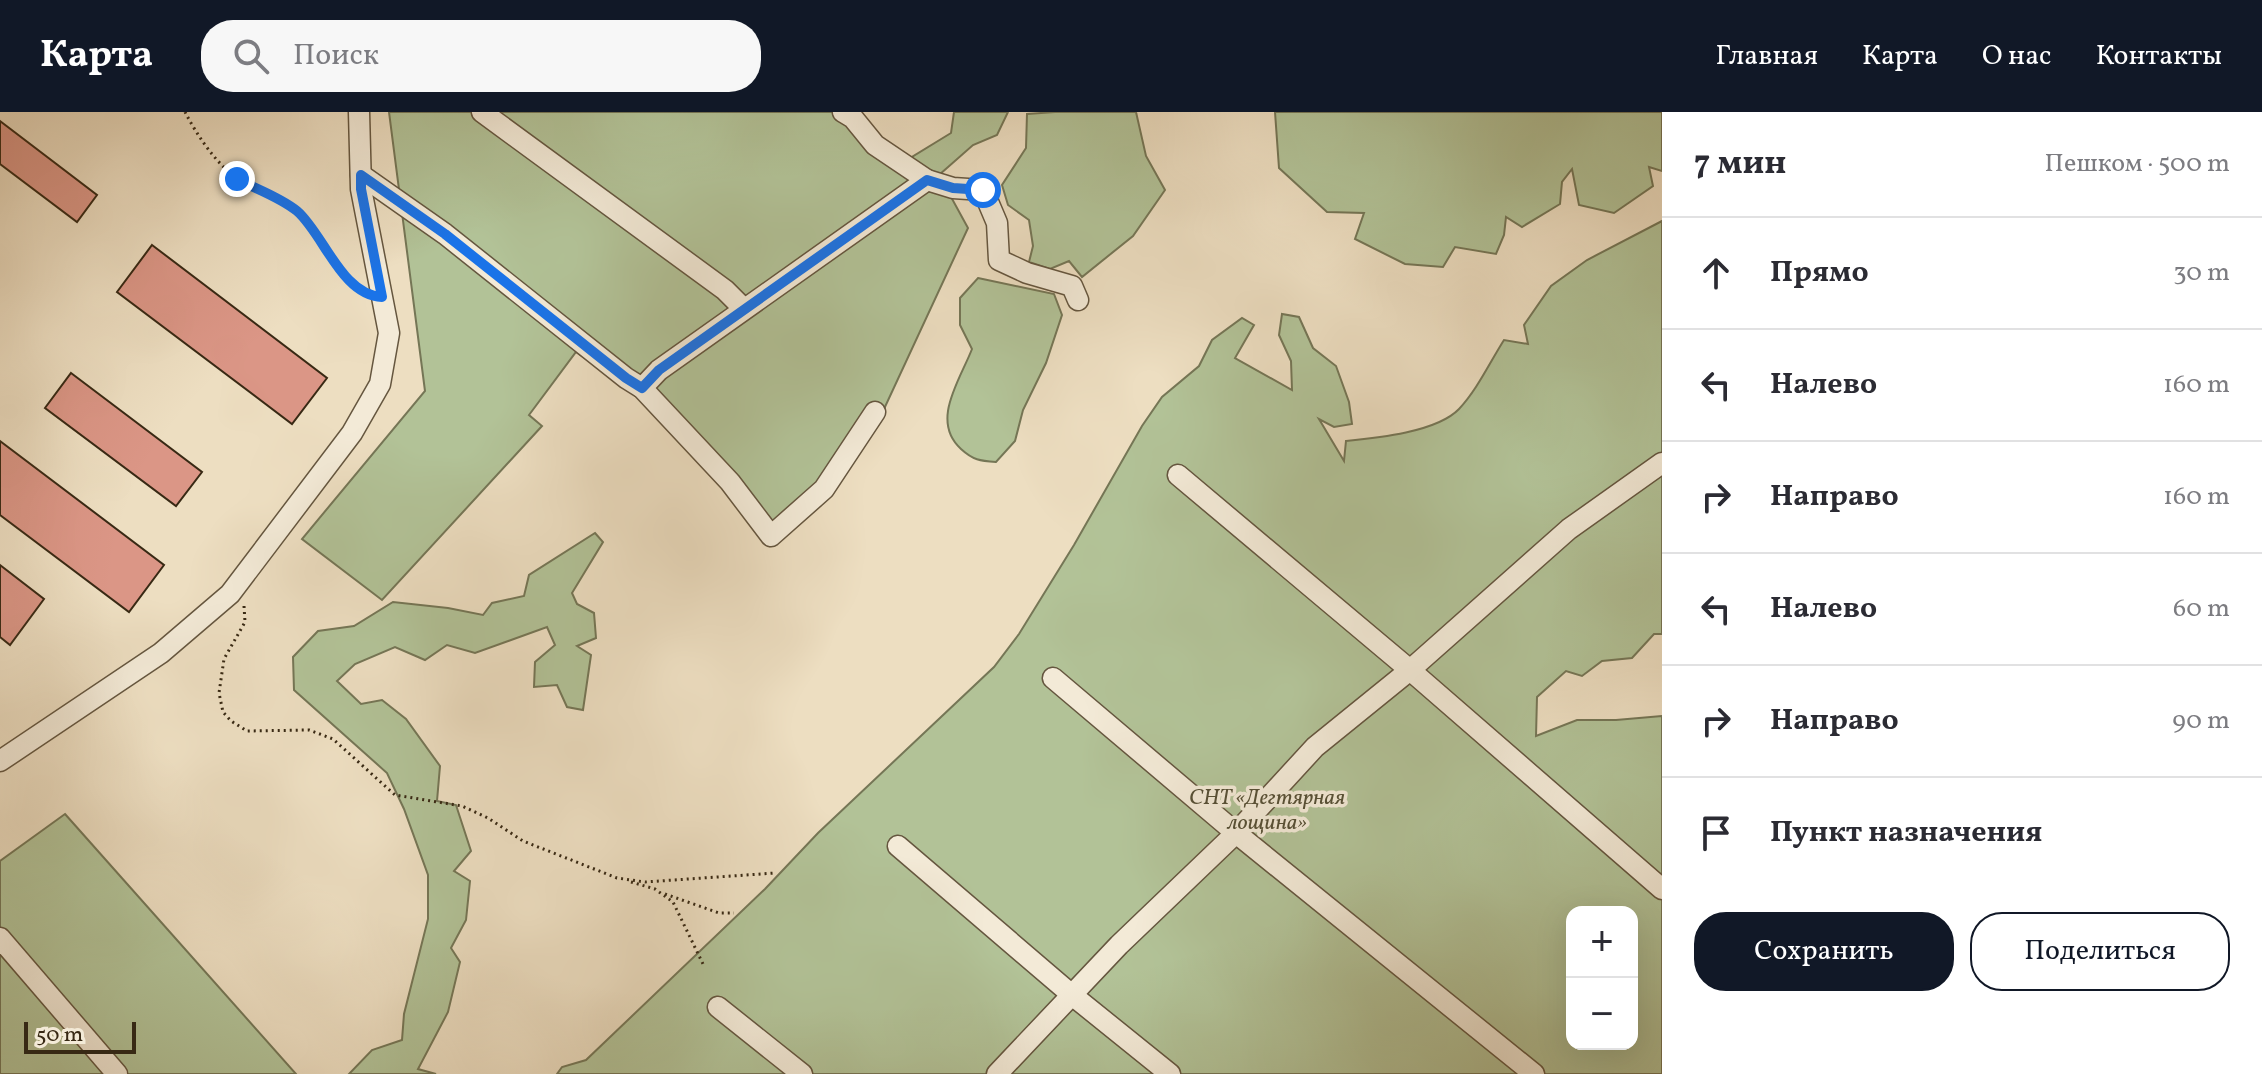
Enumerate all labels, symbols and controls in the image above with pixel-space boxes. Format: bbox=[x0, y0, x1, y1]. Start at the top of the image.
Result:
search box bbox=[201, 20, 761, 92]
text: Карта bbox=[40, 30, 153, 83]
icon: search bbox=[229, 34, 273, 78]
text: Поиск bbox=[293, 35, 379, 77]
text: Главная bbox=[1716, 37, 1818, 76]
text: Карта bbox=[1862, 37, 1938, 76]
text: О нас bbox=[1982, 37, 2052, 76]
text: Контакты bbox=[2096, 37, 2222, 76]
text: 7 мин bbox=[1694, 141, 1786, 188]
text: Пешком · 500 m bbox=[2045, 146, 2230, 182]
route end bbox=[219, 161, 255, 197]
route start bbox=[965, 172, 1001, 208]
icon: ahead bbox=[1694, 251, 1738, 295]
text: Прямо bbox=[1770, 252, 1869, 294]
text: 30 m bbox=[2173, 255, 2230, 291]
icon: left bbox=[1694, 363, 1738, 407]
text: Налево bbox=[1770, 364, 1877, 406]
text: 160 m bbox=[2163, 367, 2230, 403]
icon: right bbox=[1694, 475, 1738, 519]
text: Направо bbox=[1770, 476, 1899, 518]
text: 160 m bbox=[2163, 479, 2230, 515]
icon: left bbox=[1694, 587, 1738, 631]
text: Налево bbox=[1770, 588, 1877, 630]
text: 60 m bbox=[2173, 591, 2230, 627]
icon: right bbox=[1694, 699, 1738, 743]
text: Направо bbox=[1770, 700, 1899, 742]
text: 90 m bbox=[2172, 703, 2230, 739]
park label: СНТ «Дегтярная лощина» bbox=[1189, 783, 1345, 839]
icon: arrive bbox=[1694, 811, 1738, 855]
text: Пункт назначения bbox=[1770, 812, 2042, 854]
map controls bbox=[1566, 906, 1638, 1050]
button: + bbox=[1566, 906, 1638, 978]
button: Сохранить bbox=[1694, 912, 1954, 991]
button: Поделиться bbox=[1970, 912, 2230, 991]
button: − bbox=[1566, 978, 1638, 1050]
scale bar bbox=[24, 1018, 136, 1054]
text: 50 m bbox=[36, 1020, 83, 1051]

